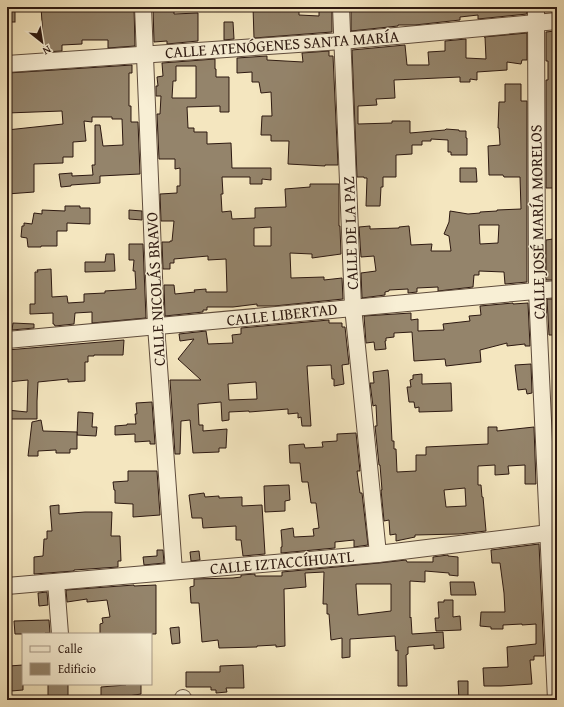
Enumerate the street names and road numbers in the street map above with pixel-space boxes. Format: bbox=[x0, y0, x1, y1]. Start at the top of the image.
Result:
street label: CALLE ATENÓGENES SANTA MARÍA bbox=[164, 24, 400, 64]
street label: CALLE JOSÉ MARÍA MORELOS bbox=[523, 124, 551, 320]
street label: CALLE DE LA PAZ bbox=[336, 176, 364, 290]
street label: CALLE NICOLÁS BRAVO bbox=[139, 211, 171, 367]
street label: CALLE LIBERTAD bbox=[225, 296, 339, 332]
street label: CALLE IZTACCÍHUATL bbox=[209, 544, 355, 580]

